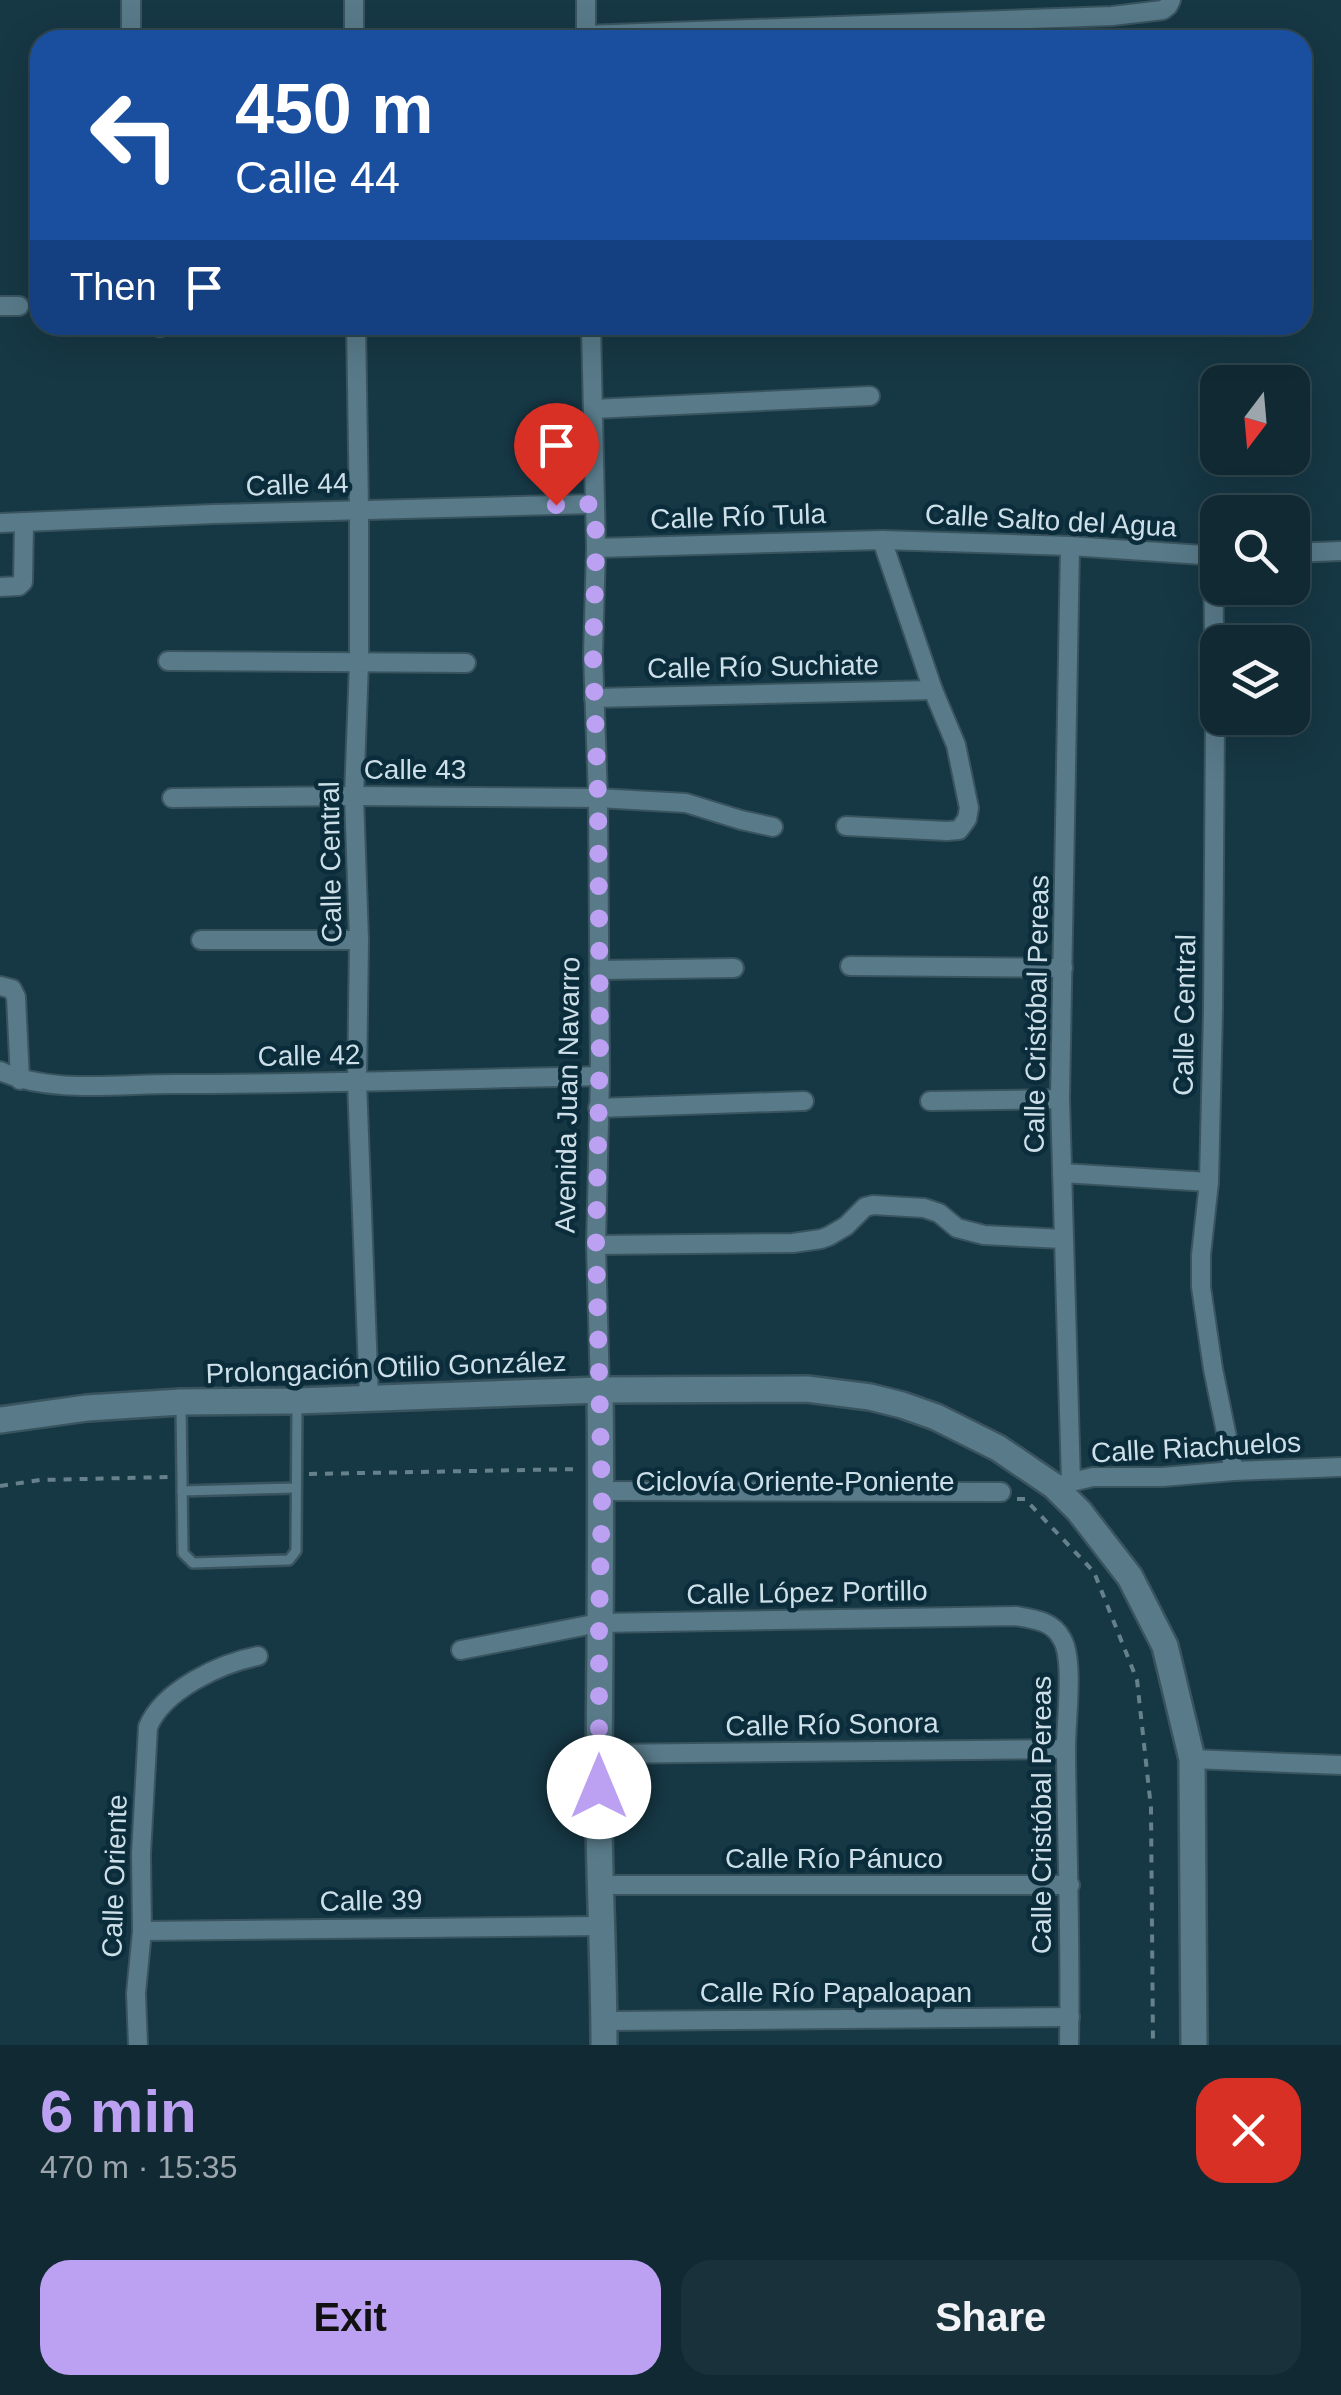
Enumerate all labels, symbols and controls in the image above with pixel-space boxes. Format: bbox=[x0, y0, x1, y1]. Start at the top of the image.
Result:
icon: left bbox=[70, 70, 200, 200]
text: 450 m bbox=[235, 70, 433, 148]
text: Calle 44 bbox=[235, 152, 400, 203]
icon: arrive bbox=[177, 260, 232, 315]
text: Then bbox=[70, 266, 157, 308]
north arrow bbox=[1200, 365, 1310, 475]
map controls bbox=[1200, 365, 1310, 735]
pin bbox=[514, 403, 599, 506]
icon: arrive bbox=[529, 418, 584, 473]
street label: Calle 44 bbox=[245, 467, 349, 502]
button: search bbox=[1200, 495, 1310, 605]
street label: Calle Río Tula bbox=[650, 498, 827, 535]
street label: Calle Salto del Agua bbox=[924, 498, 1178, 543]
button: layers bbox=[1200, 625, 1310, 735]
street label: Calle Río Suchiate bbox=[647, 649, 879, 684]
street label: Calle 43 bbox=[364, 754, 466, 785]
street label: Calle Central bbox=[314, 781, 347, 943]
street label: Calle Cristóbal Pereas bbox=[1019, 874, 1054, 1154]
street label: Calle Central bbox=[1168, 934, 1201, 1096]
street label: Avenida Juan Navarro bbox=[550, 956, 585, 1234]
street label: Calle 42 bbox=[257, 1039, 361, 1072]
street label: Prolongación Otilio González bbox=[205, 1346, 567, 1389]
street label: Calle Riachuelos bbox=[1090, 1427, 1302, 1468]
street label: Ciclovía Oriente-Poniente bbox=[635, 1466, 955, 1497]
street label: Calle López Portillo bbox=[686, 1575, 928, 1610]
street label: Calle Cristóbal Pereas bbox=[1026, 1676, 1057, 1954]
street label: Calle Río Sonora bbox=[725, 1707, 939, 1742]
position arrow bbox=[547, 1735, 651, 1839]
street label: Calle Oriente bbox=[96, 1794, 133, 1958]
street label: Calle Río Pánuco bbox=[725, 1843, 943, 1874]
street label: Calle 39 bbox=[319, 1884, 423, 1917]
street label: Calle Río Papaloapan bbox=[700, 1977, 972, 2008]
text: 6 min bbox=[40, 2078, 197, 2145]
button: close bbox=[1196, 2078, 1301, 2183]
text: 470 m · 15:35 bbox=[40, 2149, 237, 2185]
button: Exit bbox=[40, 2260, 661, 2375]
button: Share bbox=[681, 2260, 1301, 2375]

